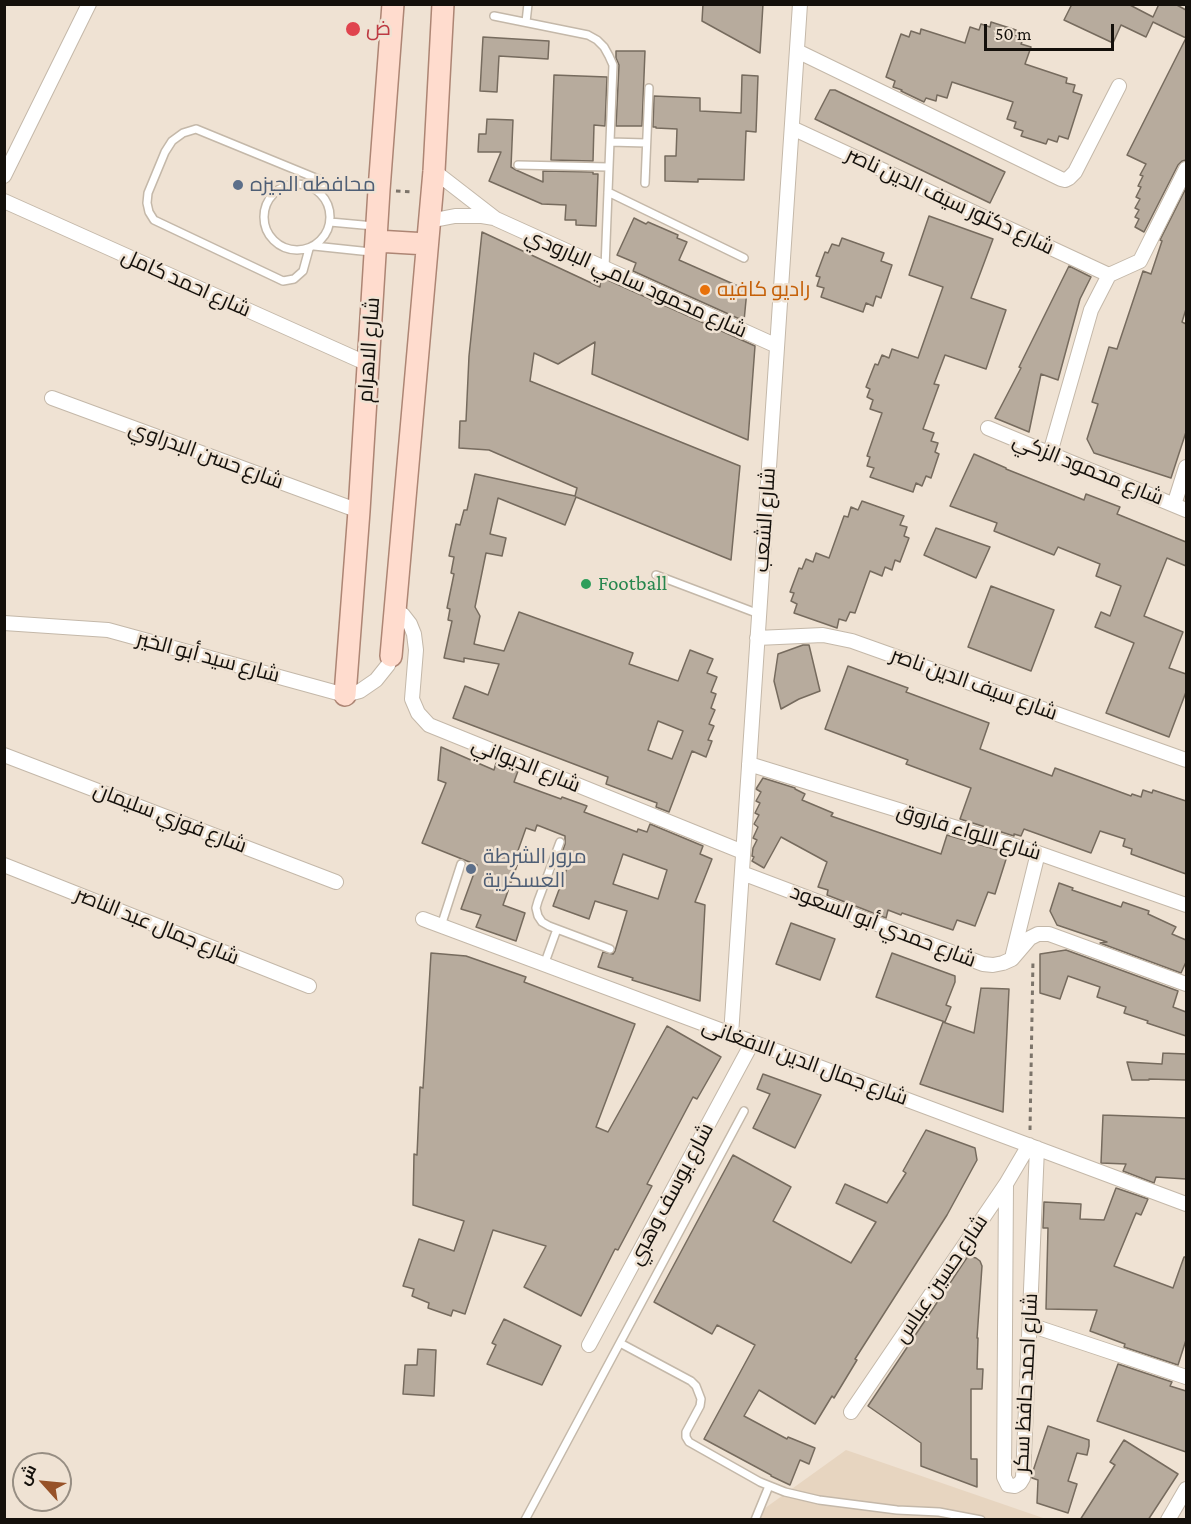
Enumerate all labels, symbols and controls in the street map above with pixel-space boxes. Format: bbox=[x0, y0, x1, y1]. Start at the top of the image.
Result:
scale bar bbox=[987, 12, 1118, 50]
place label: ض bbox=[366, 16, 391, 42]
marker: ض bbox=[344, 20, 362, 38]
text: 50 m bbox=[995, 24, 1032, 44]
street label: شارع دكتور سيف الدين ناصر bbox=[842, 142, 1058, 260]
place label: محافظه الجيزه bbox=[250, 172, 376, 198]
marker: محافظه الجيزه bbox=[231, 178, 245, 192]
street label: شارع محمود سامي البارودي bbox=[521, 223, 751, 343]
street label: شارع احمد كامل bbox=[117, 243, 255, 323]
place label: راديو كافيه bbox=[717, 277, 810, 303]
marker: راديو كافيه bbox=[698, 283, 712, 297]
street label: شارع الاهرام bbox=[353, 296, 385, 404]
street label: شارع حسن البدراوي bbox=[125, 415, 287, 495]
street label: شارع محمود الزكي bbox=[1009, 427, 1167, 511]
street label: شارع الشعب bbox=[749, 467, 781, 573]
place label: Football bbox=[598, 571, 667, 597]
marker: Football bbox=[579, 577, 593, 591]
street label: شارع سيد أبو الخير bbox=[134, 626, 282, 688]
street label: شارع سيف الدين ناصر bbox=[887, 642, 1061, 726]
street label: شارع الديواني bbox=[468, 732, 584, 798]
street label: شارع فوزي سليمان bbox=[90, 777, 250, 859]
street label: شارع اللواء فاروق bbox=[894, 798, 1044, 866]
place label: مرور الشرطة العسكرية bbox=[483, 844, 587, 894]
marker: مرور الشرطة العسكرية bbox=[464, 862, 478, 876]
street label: شارع حمدي أبو السعود bbox=[787, 879, 979, 973]
street label: شارع جمال عبد الناصر bbox=[71, 882, 243, 970]
street label: شارع جمال الدين الافغانى bbox=[699, 1013, 911, 1111]
street label: شارع يوسف وهبي bbox=[623, 1119, 719, 1269]
street label: شارع حسين عباس bbox=[889, 1210, 993, 1348]
street label: شارع احمد حافظ سكر bbox=[1009, 1292, 1043, 1474]
north arrow bbox=[12, 1452, 72, 1512]
text: ش bbox=[15, 1462, 40, 1488]

